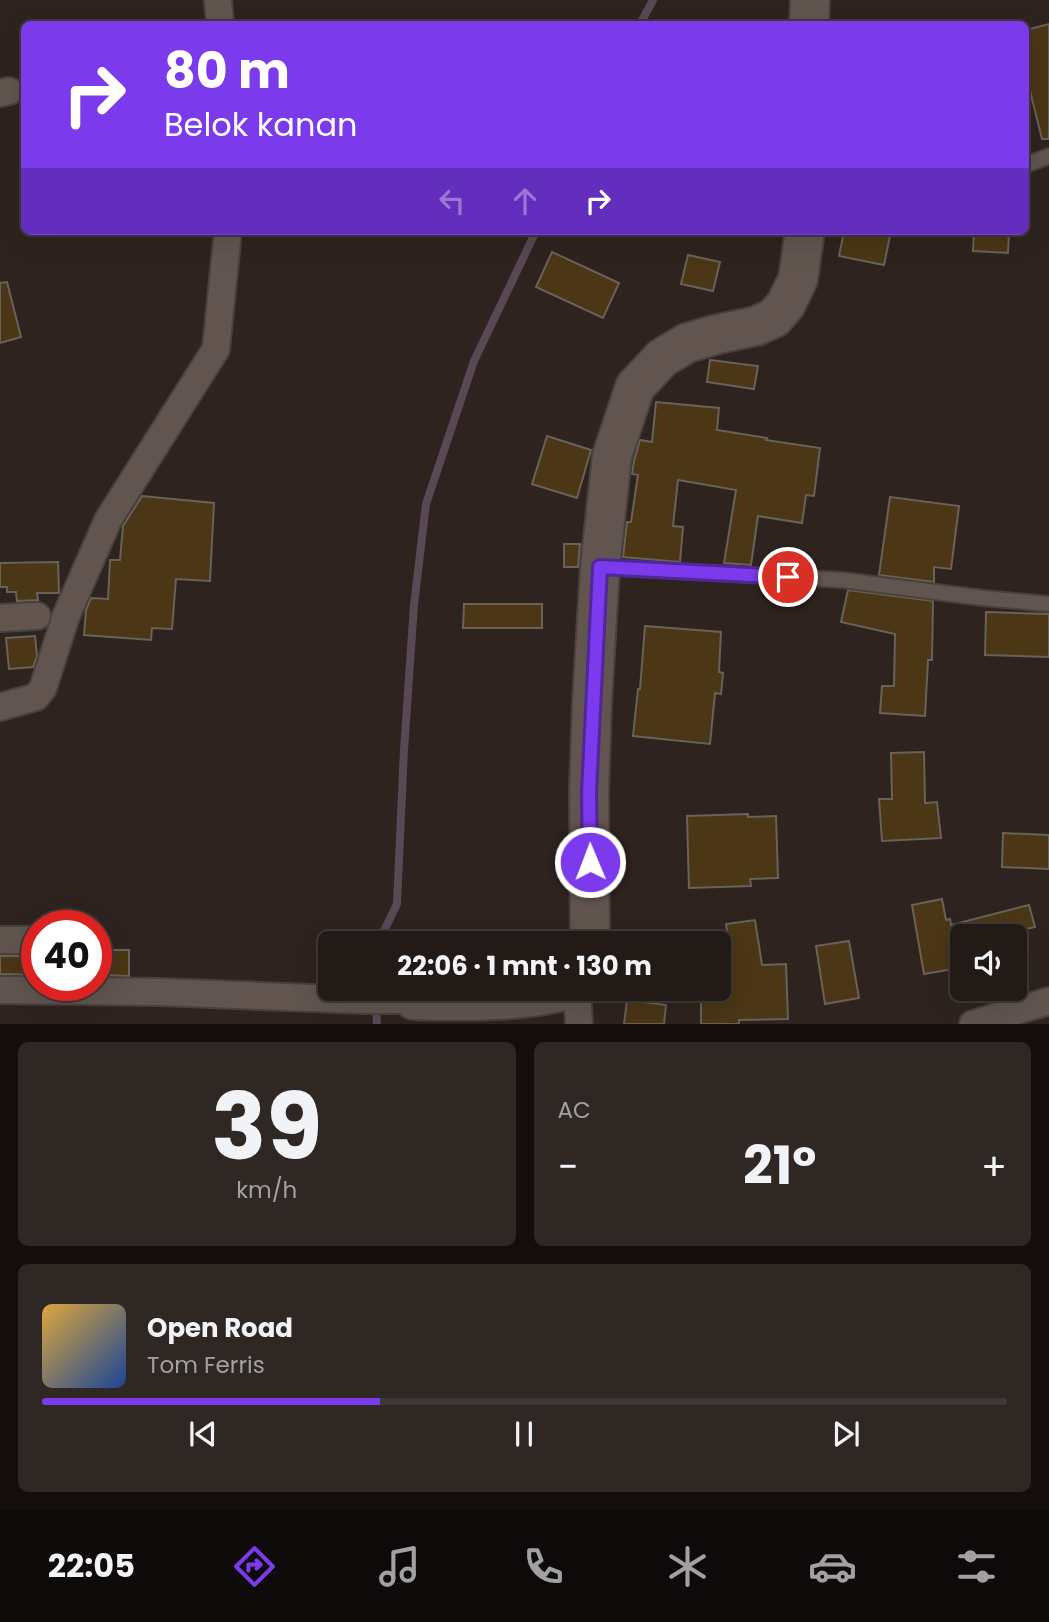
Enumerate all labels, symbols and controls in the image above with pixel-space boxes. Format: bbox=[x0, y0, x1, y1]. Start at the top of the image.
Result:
text: 80 m bbox=[164, 37, 290, 105]
icon: right bbox=[49, 49, 140, 140]
text: Belok kanan bbox=[164, 102, 358, 147]
icon: left bbox=[433, 182, 471, 220]
icon: ahead bbox=[506, 182, 544, 220]
icon: right bbox=[579, 182, 617, 220]
pin bbox=[758, 547, 818, 607]
icon: arrive bbox=[769, 558, 807, 596]
position arrow bbox=[553, 825, 627, 899]
speed limit sign: 40 bbox=[21, 910, 112, 1001]
map controls bbox=[950, 924, 1027, 1001]
button: sound bbox=[950, 924, 1027, 1001]
text: 22:06 · 1 mnt · 130 m bbox=[397, 948, 652, 984]
text: 39 bbox=[211, 1063, 322, 1191]
text: AC bbox=[558, 1094, 591, 1126]
text: 21° bbox=[743, 1129, 816, 1202]
text: − bbox=[558, 1140, 578, 1193]
text: + bbox=[981, 1140, 1007, 1193]
text: km/h bbox=[236, 1174, 297, 1206]
text: Open Road bbox=[147, 1310, 293, 1346]
text: Tom Ferris bbox=[147, 1349, 265, 1381]
icon: previous bbox=[184, 1415, 222, 1453]
icon: pause bbox=[505, 1415, 543, 1453]
icon: next bbox=[827, 1415, 865, 1453]
icon: directions bbox=[230, 1542, 279, 1591]
icon: music bbox=[375, 1542, 424, 1591]
icon: phone bbox=[519, 1542, 568, 1591]
icon: climate bbox=[663, 1542, 712, 1591]
icon: car bbox=[808, 1542, 857, 1591]
icon: filters bbox=[952, 1542, 1001, 1591]
text: 22:05 bbox=[48, 1543, 135, 1588]

